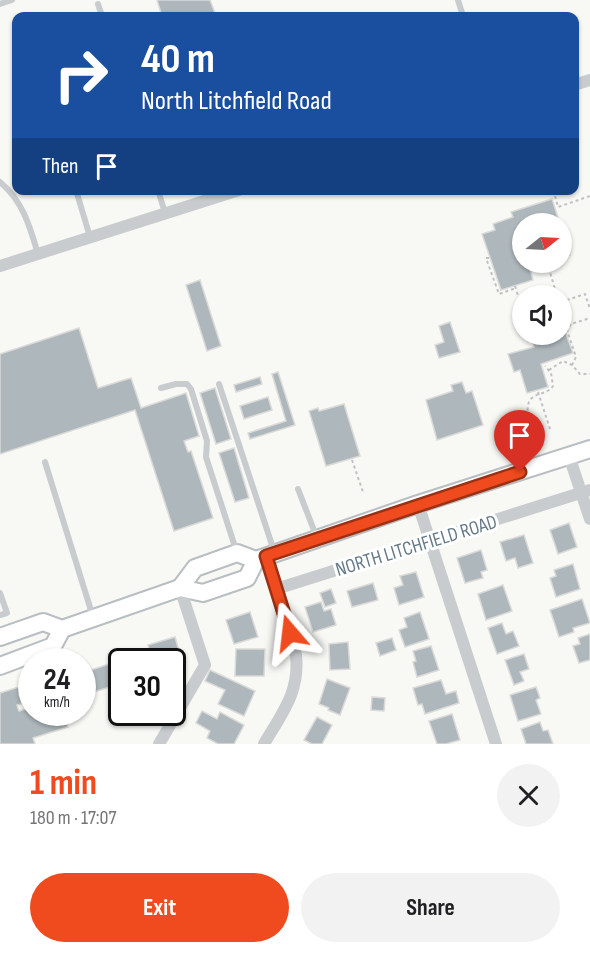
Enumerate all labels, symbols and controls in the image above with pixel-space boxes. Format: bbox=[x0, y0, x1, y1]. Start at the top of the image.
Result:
text: 40 m bbox=[141, 34, 215, 85]
icon: right bbox=[42, 36, 120, 114]
text: North Litchfield Road bbox=[141, 85, 332, 117]
icon: arrive bbox=[90, 150, 123, 183]
text: Then bbox=[42, 153, 78, 180]
north arrow bbox=[512, 213, 572, 273]
map controls bbox=[512, 213, 572, 345]
button: sound bbox=[512, 285, 572, 345]
pin bbox=[494, 410, 545, 472]
icon: arrive bbox=[503, 419, 536, 452]
street label: NORTH LITCHFIELD ROAD bbox=[333, 510, 500, 582]
position arrow bbox=[258, 601, 322, 665]
speed limit sign: 30 bbox=[108, 648, 186, 726]
text: 24 bbox=[44, 662, 70, 698]
text: km/h bbox=[44, 693, 70, 712]
text: 1 min bbox=[30, 762, 97, 805]
button: close bbox=[497, 764, 560, 827]
text: 180 m · 17:07 bbox=[30, 806, 117, 830]
button: Exit bbox=[30, 873, 289, 942]
button: Share bbox=[301, 873, 560, 942]

